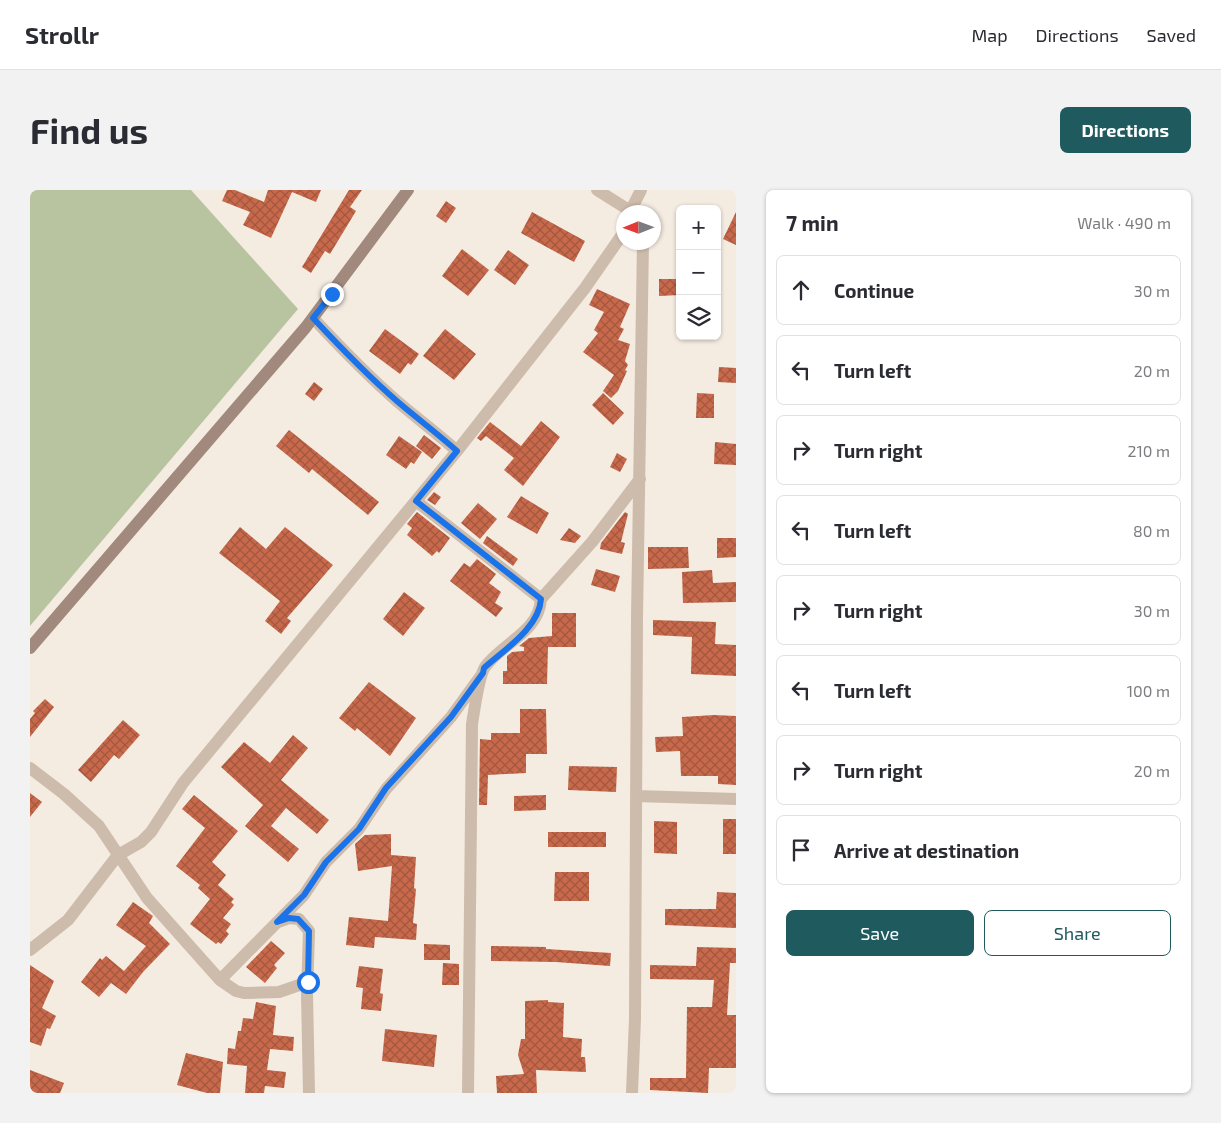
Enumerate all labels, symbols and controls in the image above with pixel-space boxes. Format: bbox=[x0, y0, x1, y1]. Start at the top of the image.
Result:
text: Strollr bbox=[25, 20, 99, 49]
text: Map bbox=[971, 24, 1008, 46]
text: Directions bbox=[1036, 24, 1119, 46]
text: Saved bbox=[1147, 24, 1196, 46]
button: Directions bbox=[1060, 107, 1191, 153]
text: Find us bbox=[30, 109, 148, 151]
north arrow bbox=[616, 205, 661, 250]
map controls bbox=[676, 205, 721, 340]
button: + bbox=[676, 205, 721, 250]
text: 7 min bbox=[786, 210, 839, 235]
text: Walk · 490 m bbox=[1077, 213, 1171, 232]
button: − bbox=[676, 250, 721, 295]
icon: ahead bbox=[787, 276, 815, 304]
text: Continue bbox=[834, 279, 914, 302]
text: 30 m bbox=[1134, 281, 1170, 300]
route end bbox=[321, 283, 344, 306]
button: layers bbox=[676, 295, 721, 340]
icon: left bbox=[787, 356, 815, 384]
text: Turn left bbox=[834, 359, 911, 382]
text: 20 m bbox=[1134, 361, 1170, 380]
icon: right bbox=[787, 436, 815, 464]
text: Turn right bbox=[834, 439, 922, 462]
text: 210 m bbox=[1127, 441, 1170, 460]
icon: left bbox=[787, 516, 815, 544]
text: Turn left bbox=[834, 519, 911, 542]
text: 80 m bbox=[1133, 521, 1170, 540]
icon: right bbox=[787, 596, 815, 624]
text: Turn right bbox=[834, 599, 922, 622]
text: 30 m bbox=[1134, 601, 1170, 620]
icon: left bbox=[787, 676, 815, 704]
text: Turn left bbox=[834, 679, 911, 702]
text: 100 m bbox=[1127, 681, 1170, 700]
icon: right bbox=[787, 756, 815, 784]
text: Turn right bbox=[834, 759, 922, 782]
text: 20 m bbox=[1134, 761, 1170, 780]
icon: arrive bbox=[787, 836, 815, 864]
text: Arrive at destination bbox=[834, 839, 1019, 862]
button: Save bbox=[786, 910, 974, 956]
button: Share bbox=[984, 910, 1171, 956]
route start bbox=[297, 971, 320, 994]

